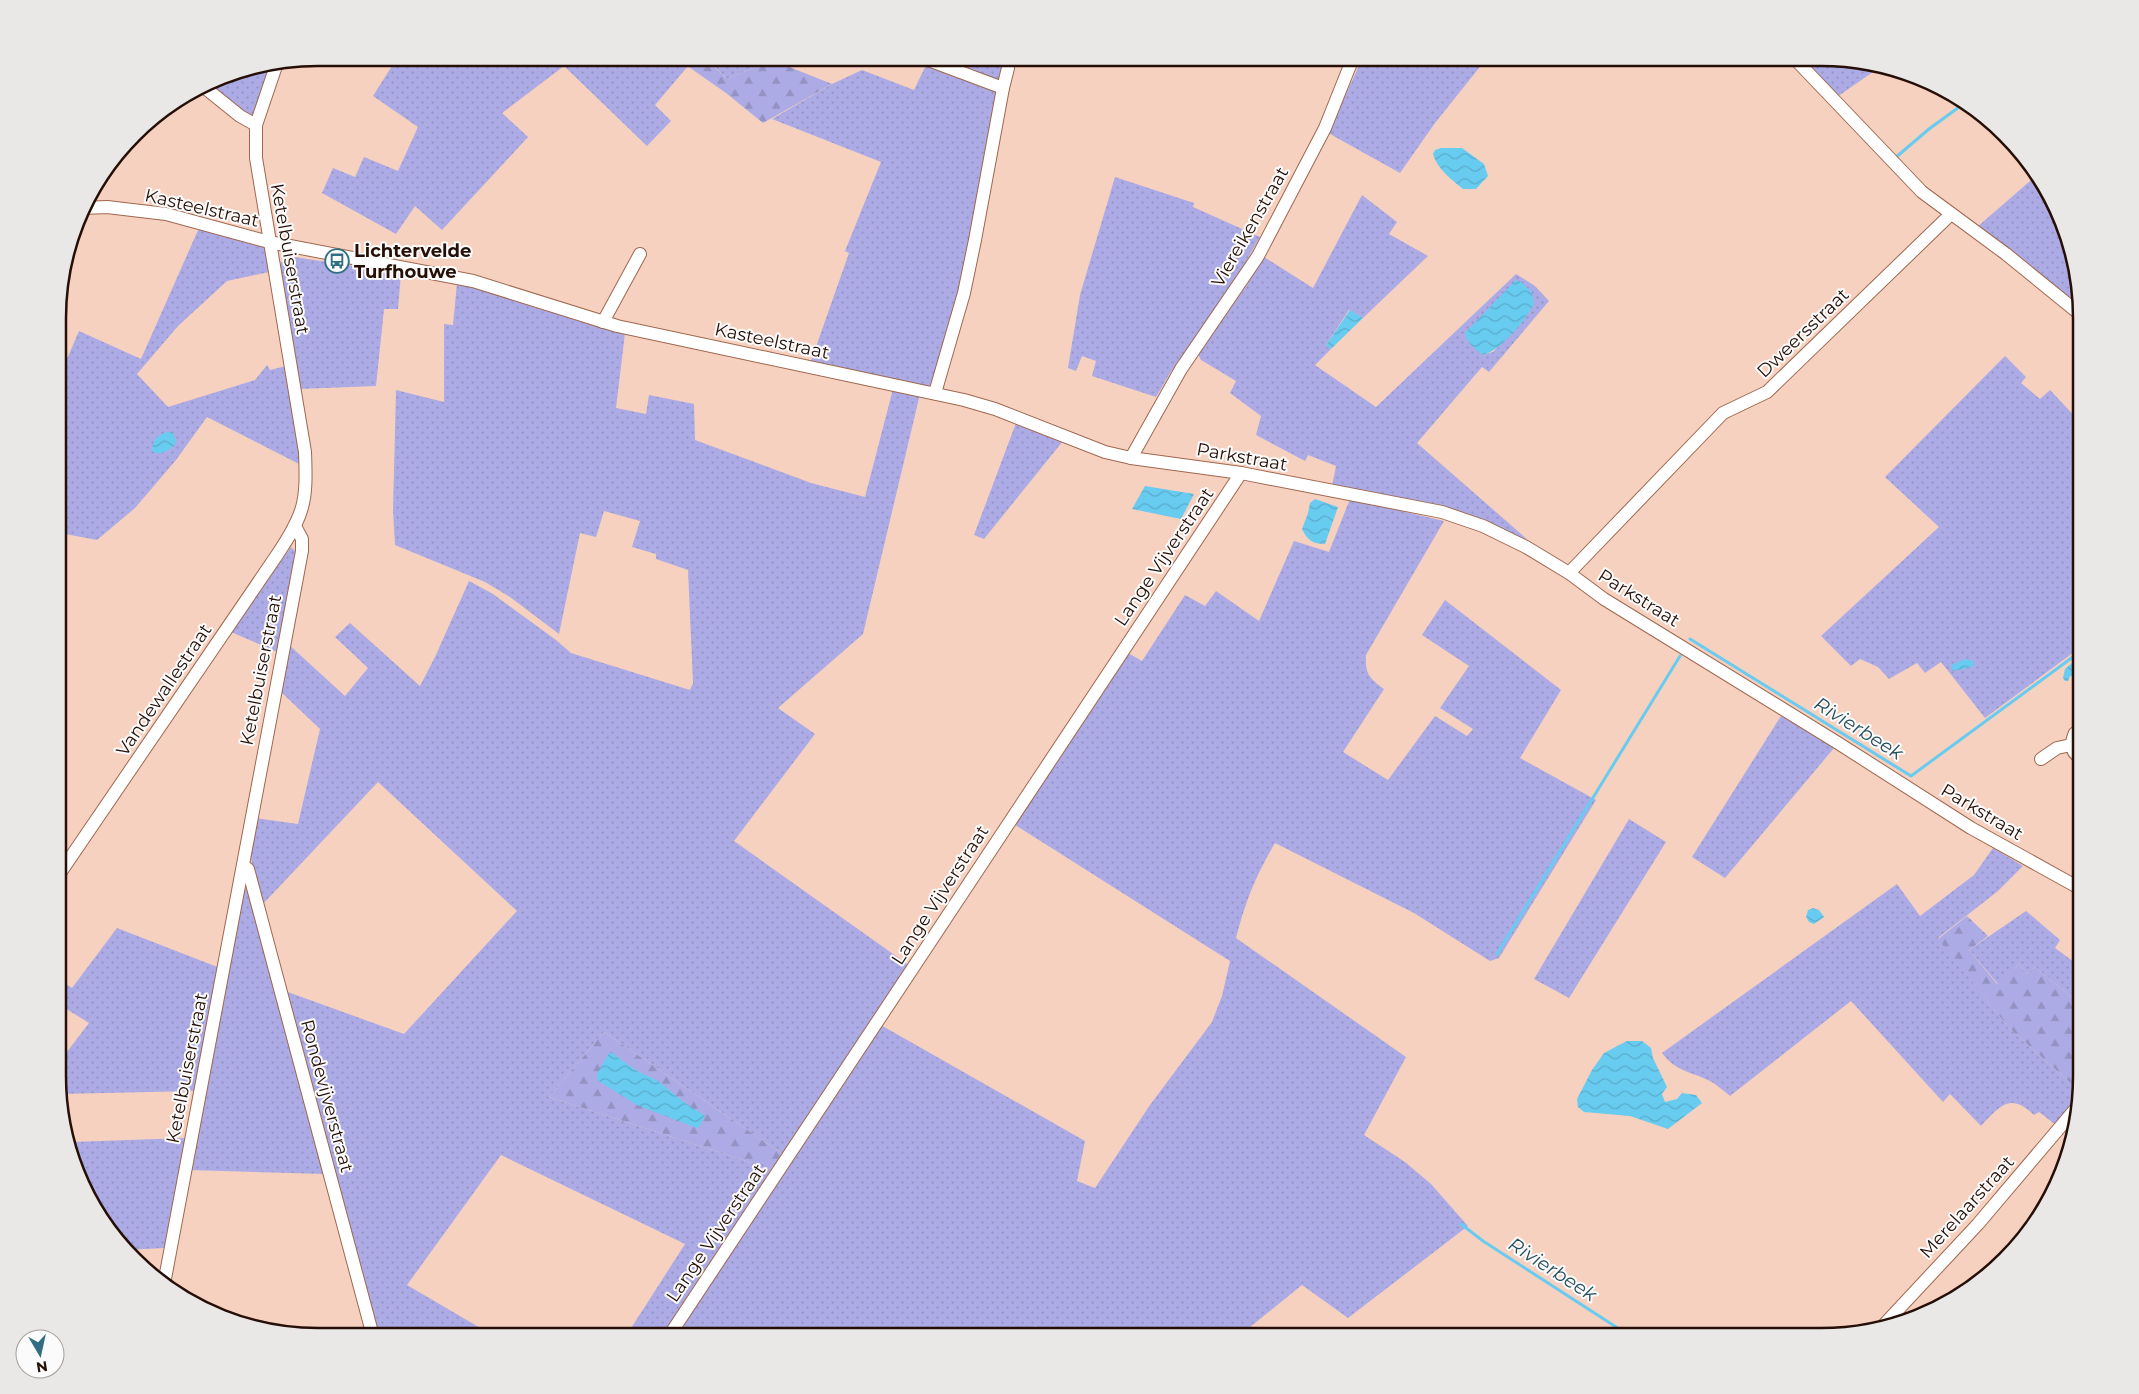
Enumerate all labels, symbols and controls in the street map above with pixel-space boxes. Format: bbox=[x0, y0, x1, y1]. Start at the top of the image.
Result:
street label: Viereikenstraat bbox=[1207, 163, 1293, 291]
street label: Ketelbuiserstraat bbox=[266, 182, 314, 336]
street label: Kasteelstraat bbox=[143, 184, 261, 232]
place label: Lichtervelde Turfhouwe bbox=[354, 240, 471, 283]
bus stop icon: Lichtervelde Turfhouwe bbox=[324, 248, 350, 274]
street label: Dweersstraat bbox=[1752, 284, 1854, 382]
street label: Kasteelstraat bbox=[713, 318, 831, 364]
street label: Parkstraat bbox=[1195, 438, 1289, 476]
street label: Lange Vijverstraat bbox=[1110, 484, 1218, 630]
street label: Parkstraat bbox=[1594, 564, 1684, 632]
street label: Ketelbuiserstraat bbox=[236, 593, 286, 747]
street label: Vandewallestraat bbox=[112, 620, 216, 760]
water label: Rivierbeek bbox=[1810, 692, 1908, 765]
street label: Parkstraat bbox=[1937, 779, 2027, 845]
street label: Lange Vijverstraat bbox=[887, 821, 993, 969]
street label: Ketelbuiserstraat bbox=[162, 991, 212, 1145]
street label: Rondevijverstraat bbox=[296, 1017, 358, 1175]
street label: Merelaarstraat bbox=[1915, 1151, 2019, 1263]
street label: Lange Vijverstraat bbox=[662, 1160, 770, 1306]
water label: Rivierbeek bbox=[1504, 1232, 1602, 1307]
north arrow bbox=[15, 1329, 65, 1379]
text: N bbox=[35, 1357, 49, 1377]

